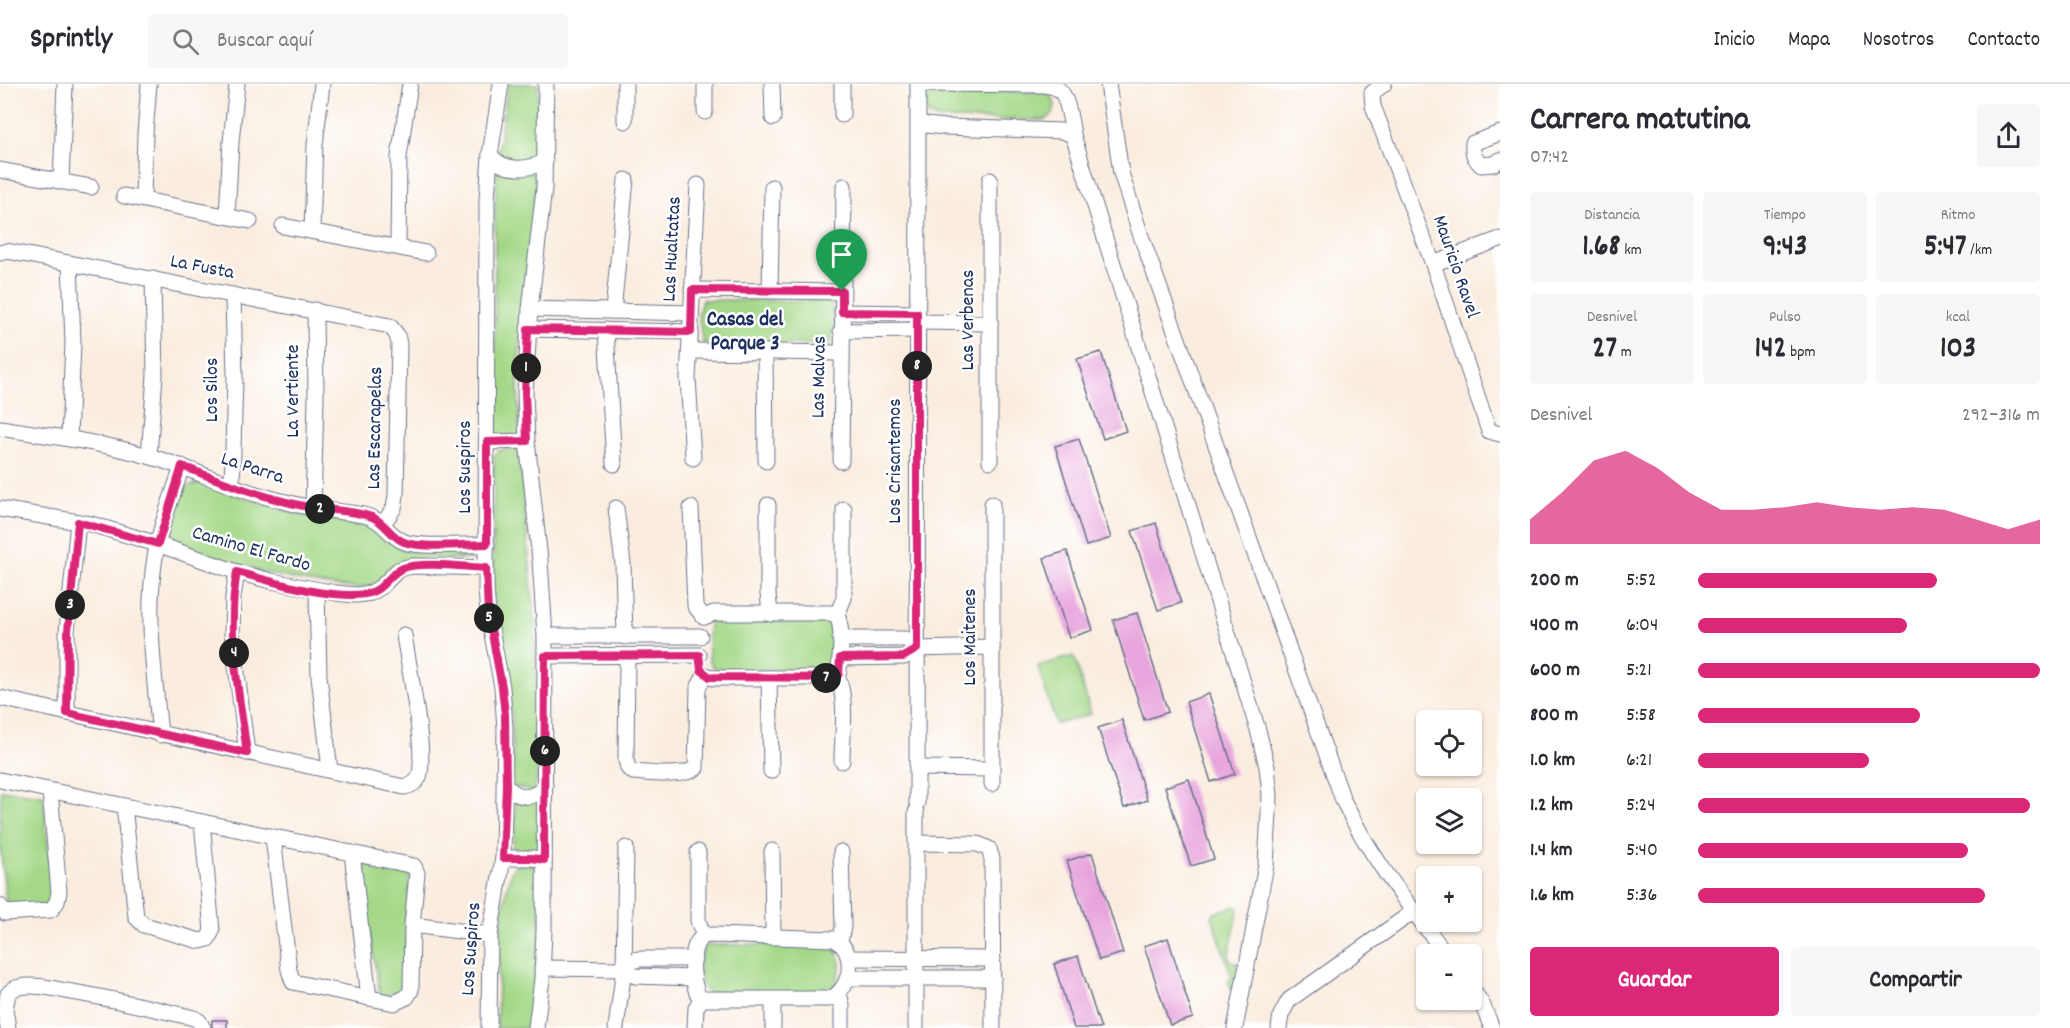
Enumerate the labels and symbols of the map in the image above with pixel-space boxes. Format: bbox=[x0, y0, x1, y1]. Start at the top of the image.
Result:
street label: Las Hualtatas bbox=[656, 196, 690, 302]
street label: Mauricio Ravel bbox=[1424, 212, 1486, 322]
pin bbox=[816, 229, 867, 291]
street label: La Fusta bbox=[167, 248, 237, 288]
street label: Las Verbenas bbox=[955, 270, 983, 370]
district label: Casas del Parque 3 bbox=[707, 306, 784, 360]
street label: Las Malvas bbox=[805, 335, 835, 419]
street label: La Vertiente bbox=[280, 344, 308, 438]
pin: 8 bbox=[902, 351, 932, 381]
pin: 1 bbox=[511, 353, 541, 383]
street label: Los Silos bbox=[199, 358, 227, 422]
street label: Las Escarapelas bbox=[361, 366, 391, 490]
street label: Los Crisantemos bbox=[882, 398, 910, 524]
street label: Los Suspiros bbox=[452, 420, 480, 514]
street label: La Parra bbox=[217, 446, 288, 493]
pin: 2 bbox=[305, 494, 335, 524]
street label: Camino El Fardo bbox=[189, 520, 313, 580]
street label: Los Maitenes bbox=[957, 588, 985, 686]
pin: 3 bbox=[55, 590, 85, 620]
pin: 5 bbox=[474, 603, 504, 633]
pin: 4 bbox=[219, 638, 249, 668]
pin: 7 bbox=[811, 663, 841, 693]
pin: 6 bbox=[530, 736, 560, 766]
street label: Los Suspiros bbox=[455, 901, 489, 997]

